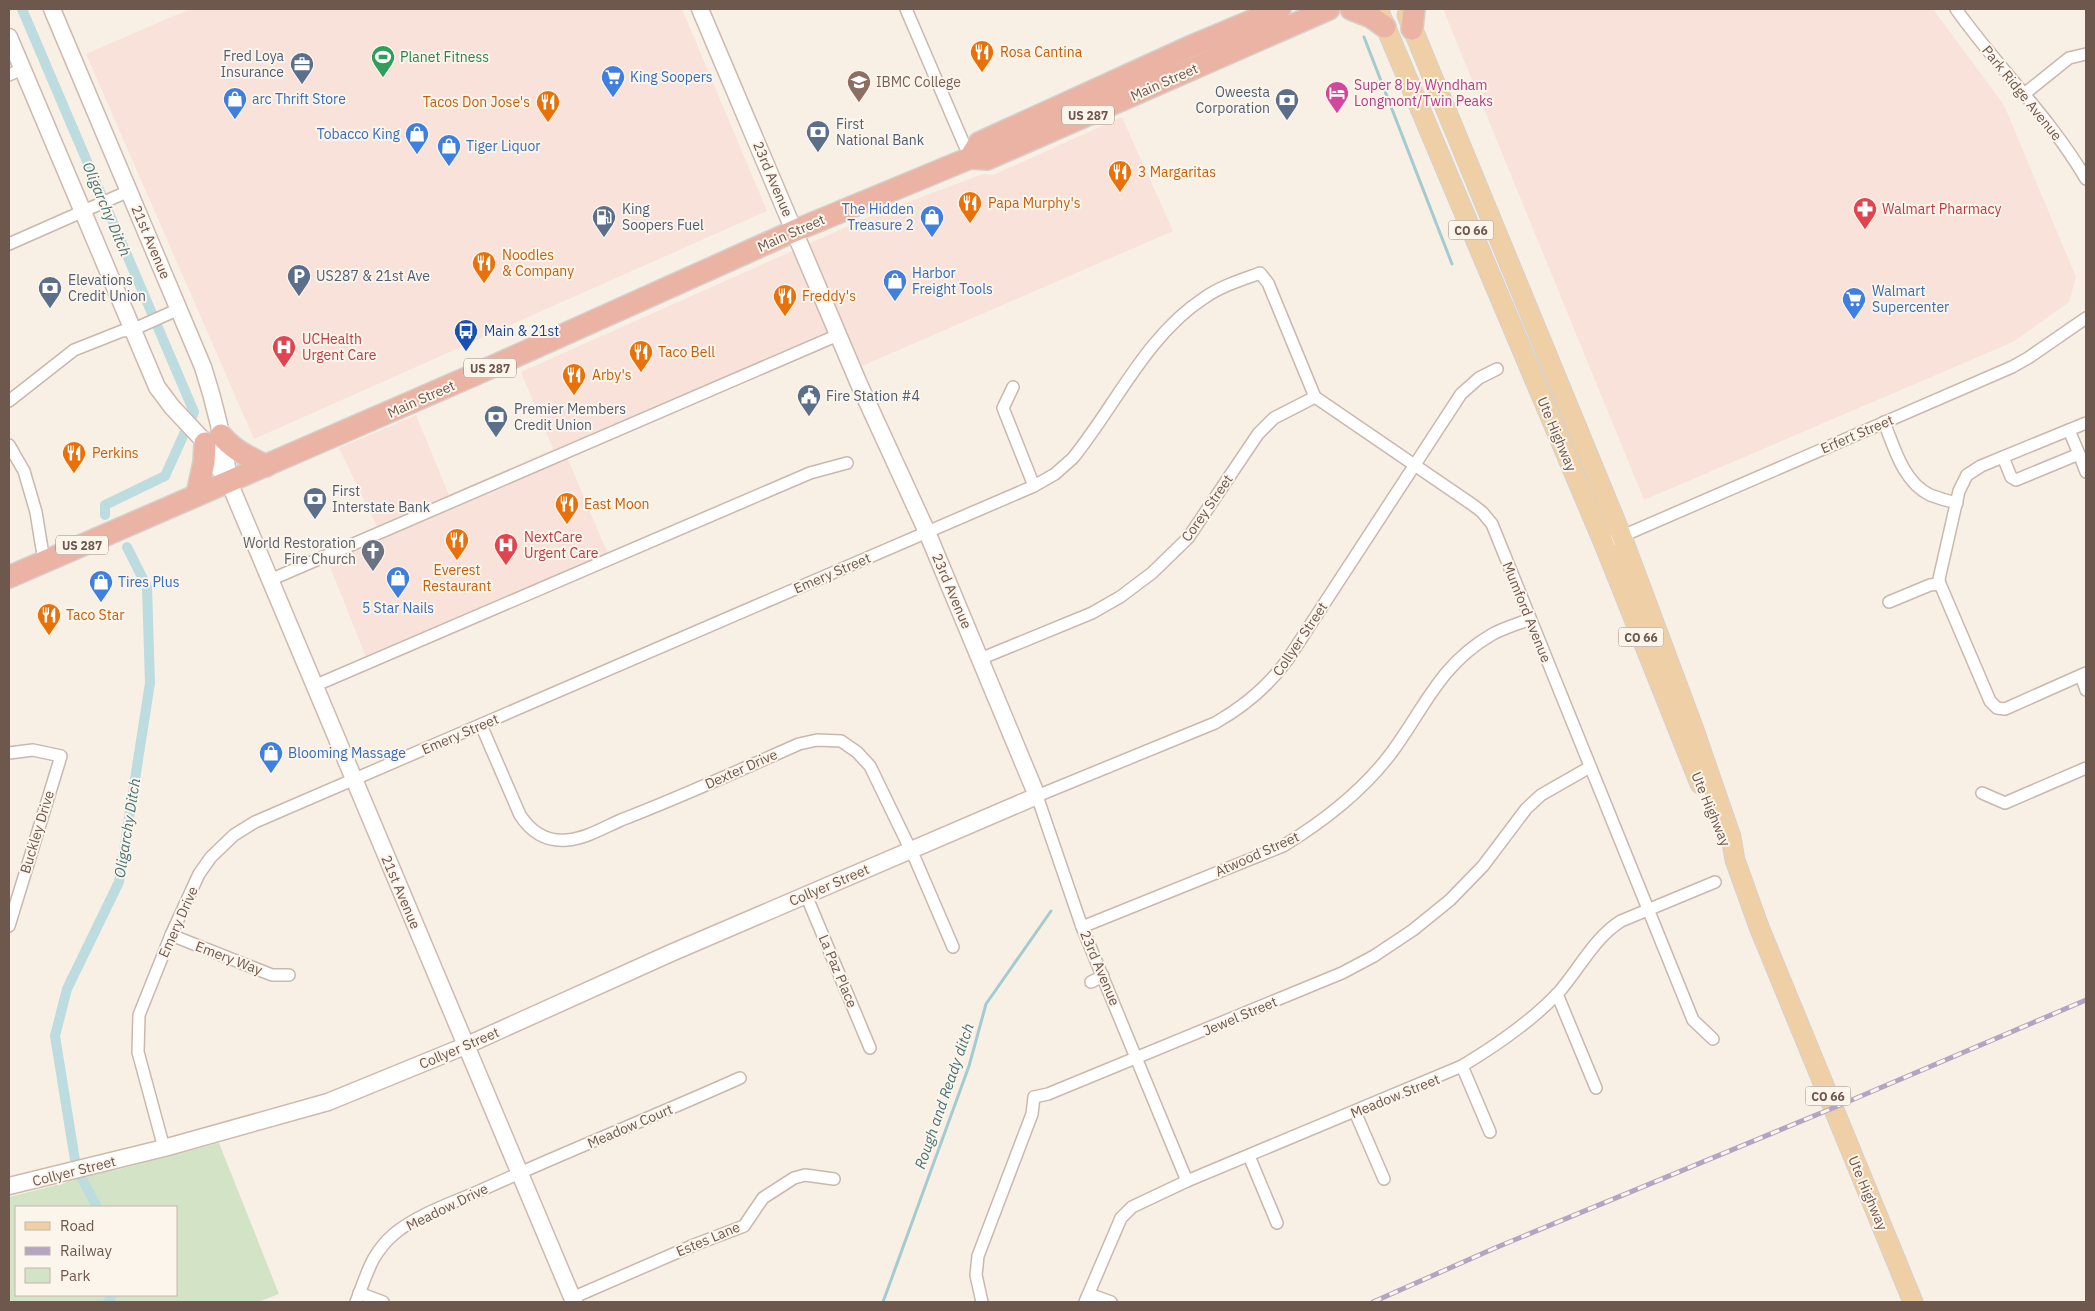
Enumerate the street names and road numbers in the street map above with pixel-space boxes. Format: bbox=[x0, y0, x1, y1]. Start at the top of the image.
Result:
street label: Park Ridge Avenue bbox=[1978, 42, 2066, 144]
street label: Main Street bbox=[1127, 59, 1201, 105]
road number: US 287 bbox=[1062, 106, 1114, 124]
street label: 23rd Avenue bbox=[749, 139, 797, 220]
street label: 21st Avenue bbox=[127, 202, 175, 282]
street label: Main Street bbox=[754, 210, 828, 256]
road number: CO 66 bbox=[1448, 220, 1494, 240]
road number: US 287 bbox=[464, 358, 516, 378]
street label: Main Street bbox=[384, 376, 458, 422]
street label: Ute Highway bbox=[1533, 394, 1581, 474]
street label: Erfert Street bbox=[1818, 411, 1896, 457]
street label: Corey Street bbox=[1177, 471, 1237, 545]
road number: US 287 bbox=[56, 536, 108, 554]
street label: Emery Street bbox=[791, 549, 873, 597]
street label: 23rd Avenue bbox=[928, 551, 976, 632]
street label: Mumford Avenue bbox=[1499, 559, 1556, 665]
street label: Collyer Street bbox=[1269, 599, 1331, 679]
road number: CO 66 bbox=[1618, 628, 1664, 646]
street label: Emery Street bbox=[419, 710, 501, 758]
street label: Dexter Drive bbox=[702, 745, 780, 793]
street label: Ute Highway bbox=[1687, 769, 1735, 849]
street label: Buckley Drive bbox=[16, 788, 58, 876]
street label: Atwood Street bbox=[1212, 827, 1302, 881]
street label: 21st Avenue bbox=[377, 852, 425, 932]
street label: Collyer Street bbox=[786, 860, 872, 910]
street label: Emery Drive bbox=[154, 883, 202, 960]
street label: 23rd Avenue bbox=[1076, 928, 1124, 1009]
street label: La Paz Place bbox=[815, 932, 862, 1011]
street label: Emery Way bbox=[193, 937, 265, 979]
street label: Jewel Street bbox=[1200, 992, 1280, 1040]
street label: Collyer Street bbox=[416, 1023, 502, 1073]
street label: Meadow Street bbox=[1348, 1070, 1442, 1122]
road number: CO 66 bbox=[1806, 1086, 1850, 1106]
street label: Meadow Court bbox=[585, 1100, 676, 1152]
street label: Collyer Street bbox=[30, 1152, 118, 1190]
street label: Ute Highway bbox=[1844, 1153, 1892, 1233]
street label: Meadow Drive bbox=[403, 1179, 491, 1235]
street label: Estes Lane bbox=[673, 1217, 743, 1261]

